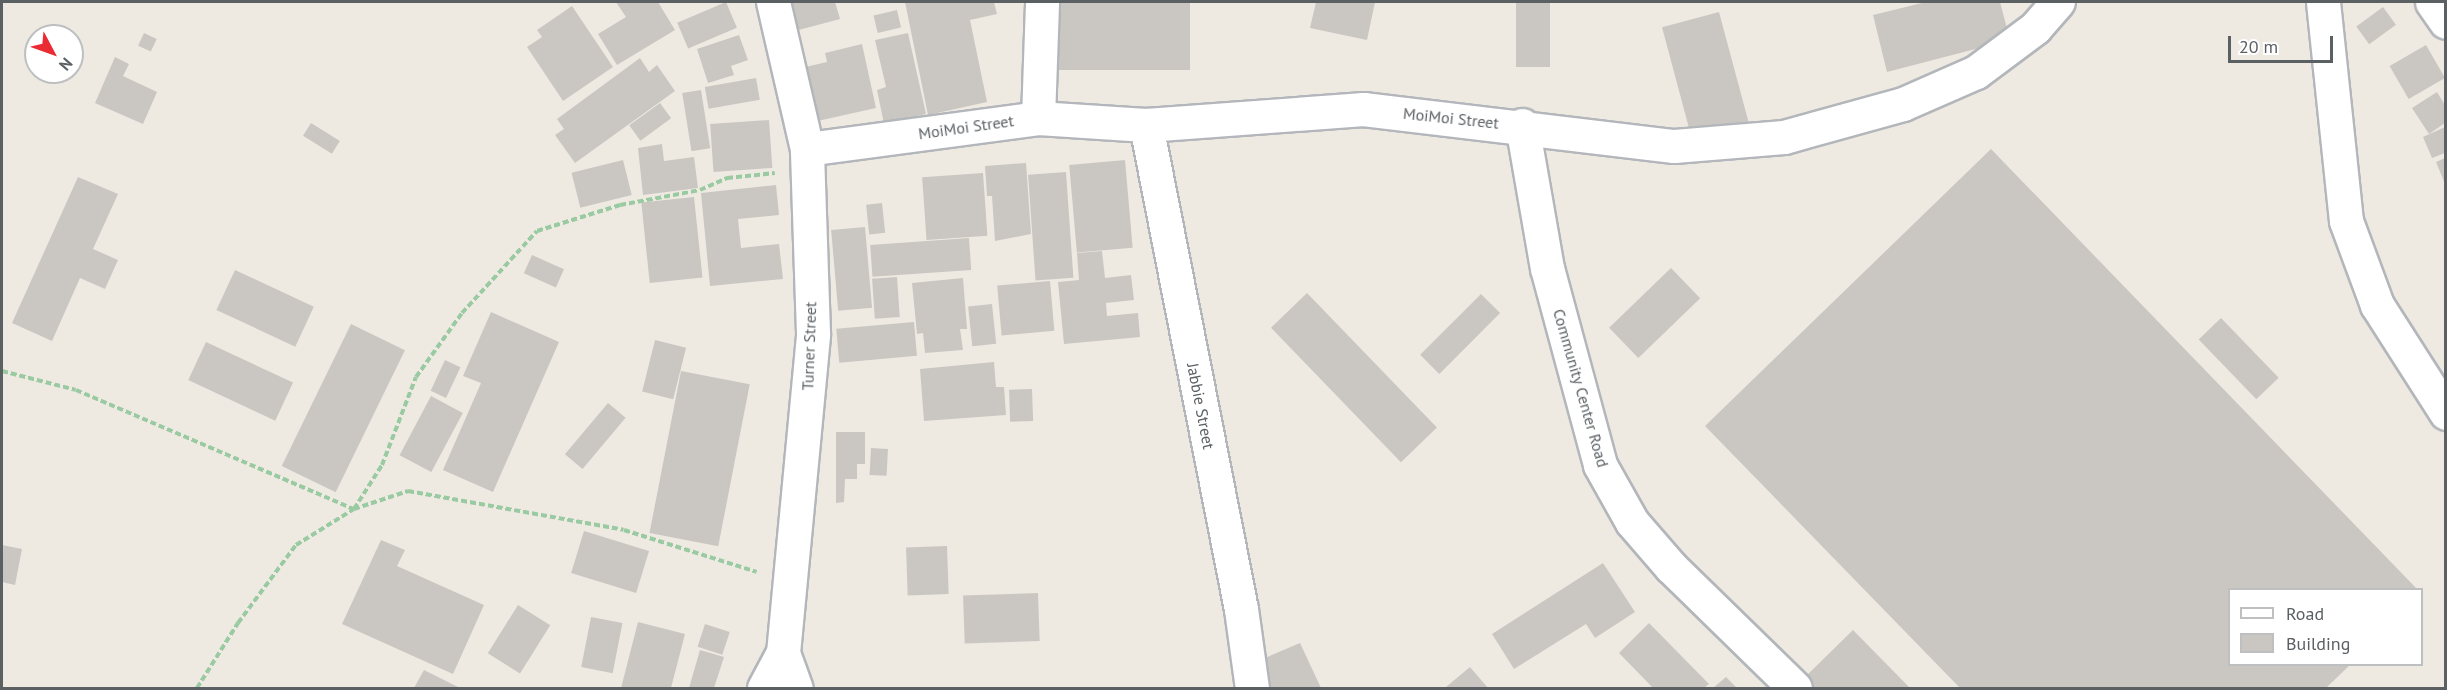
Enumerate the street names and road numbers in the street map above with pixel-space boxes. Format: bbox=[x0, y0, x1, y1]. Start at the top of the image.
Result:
street label: MoiMoi Street bbox=[1402, 103, 1500, 133]
street label: MoiMoi Street bbox=[917, 111, 1015, 143]
street label: Turner Street bbox=[798, 301, 820, 391]
street label: Community Center Road bbox=[1549, 306, 1613, 470]
street label: Jabbie Street bbox=[1183, 361, 1219, 451]

